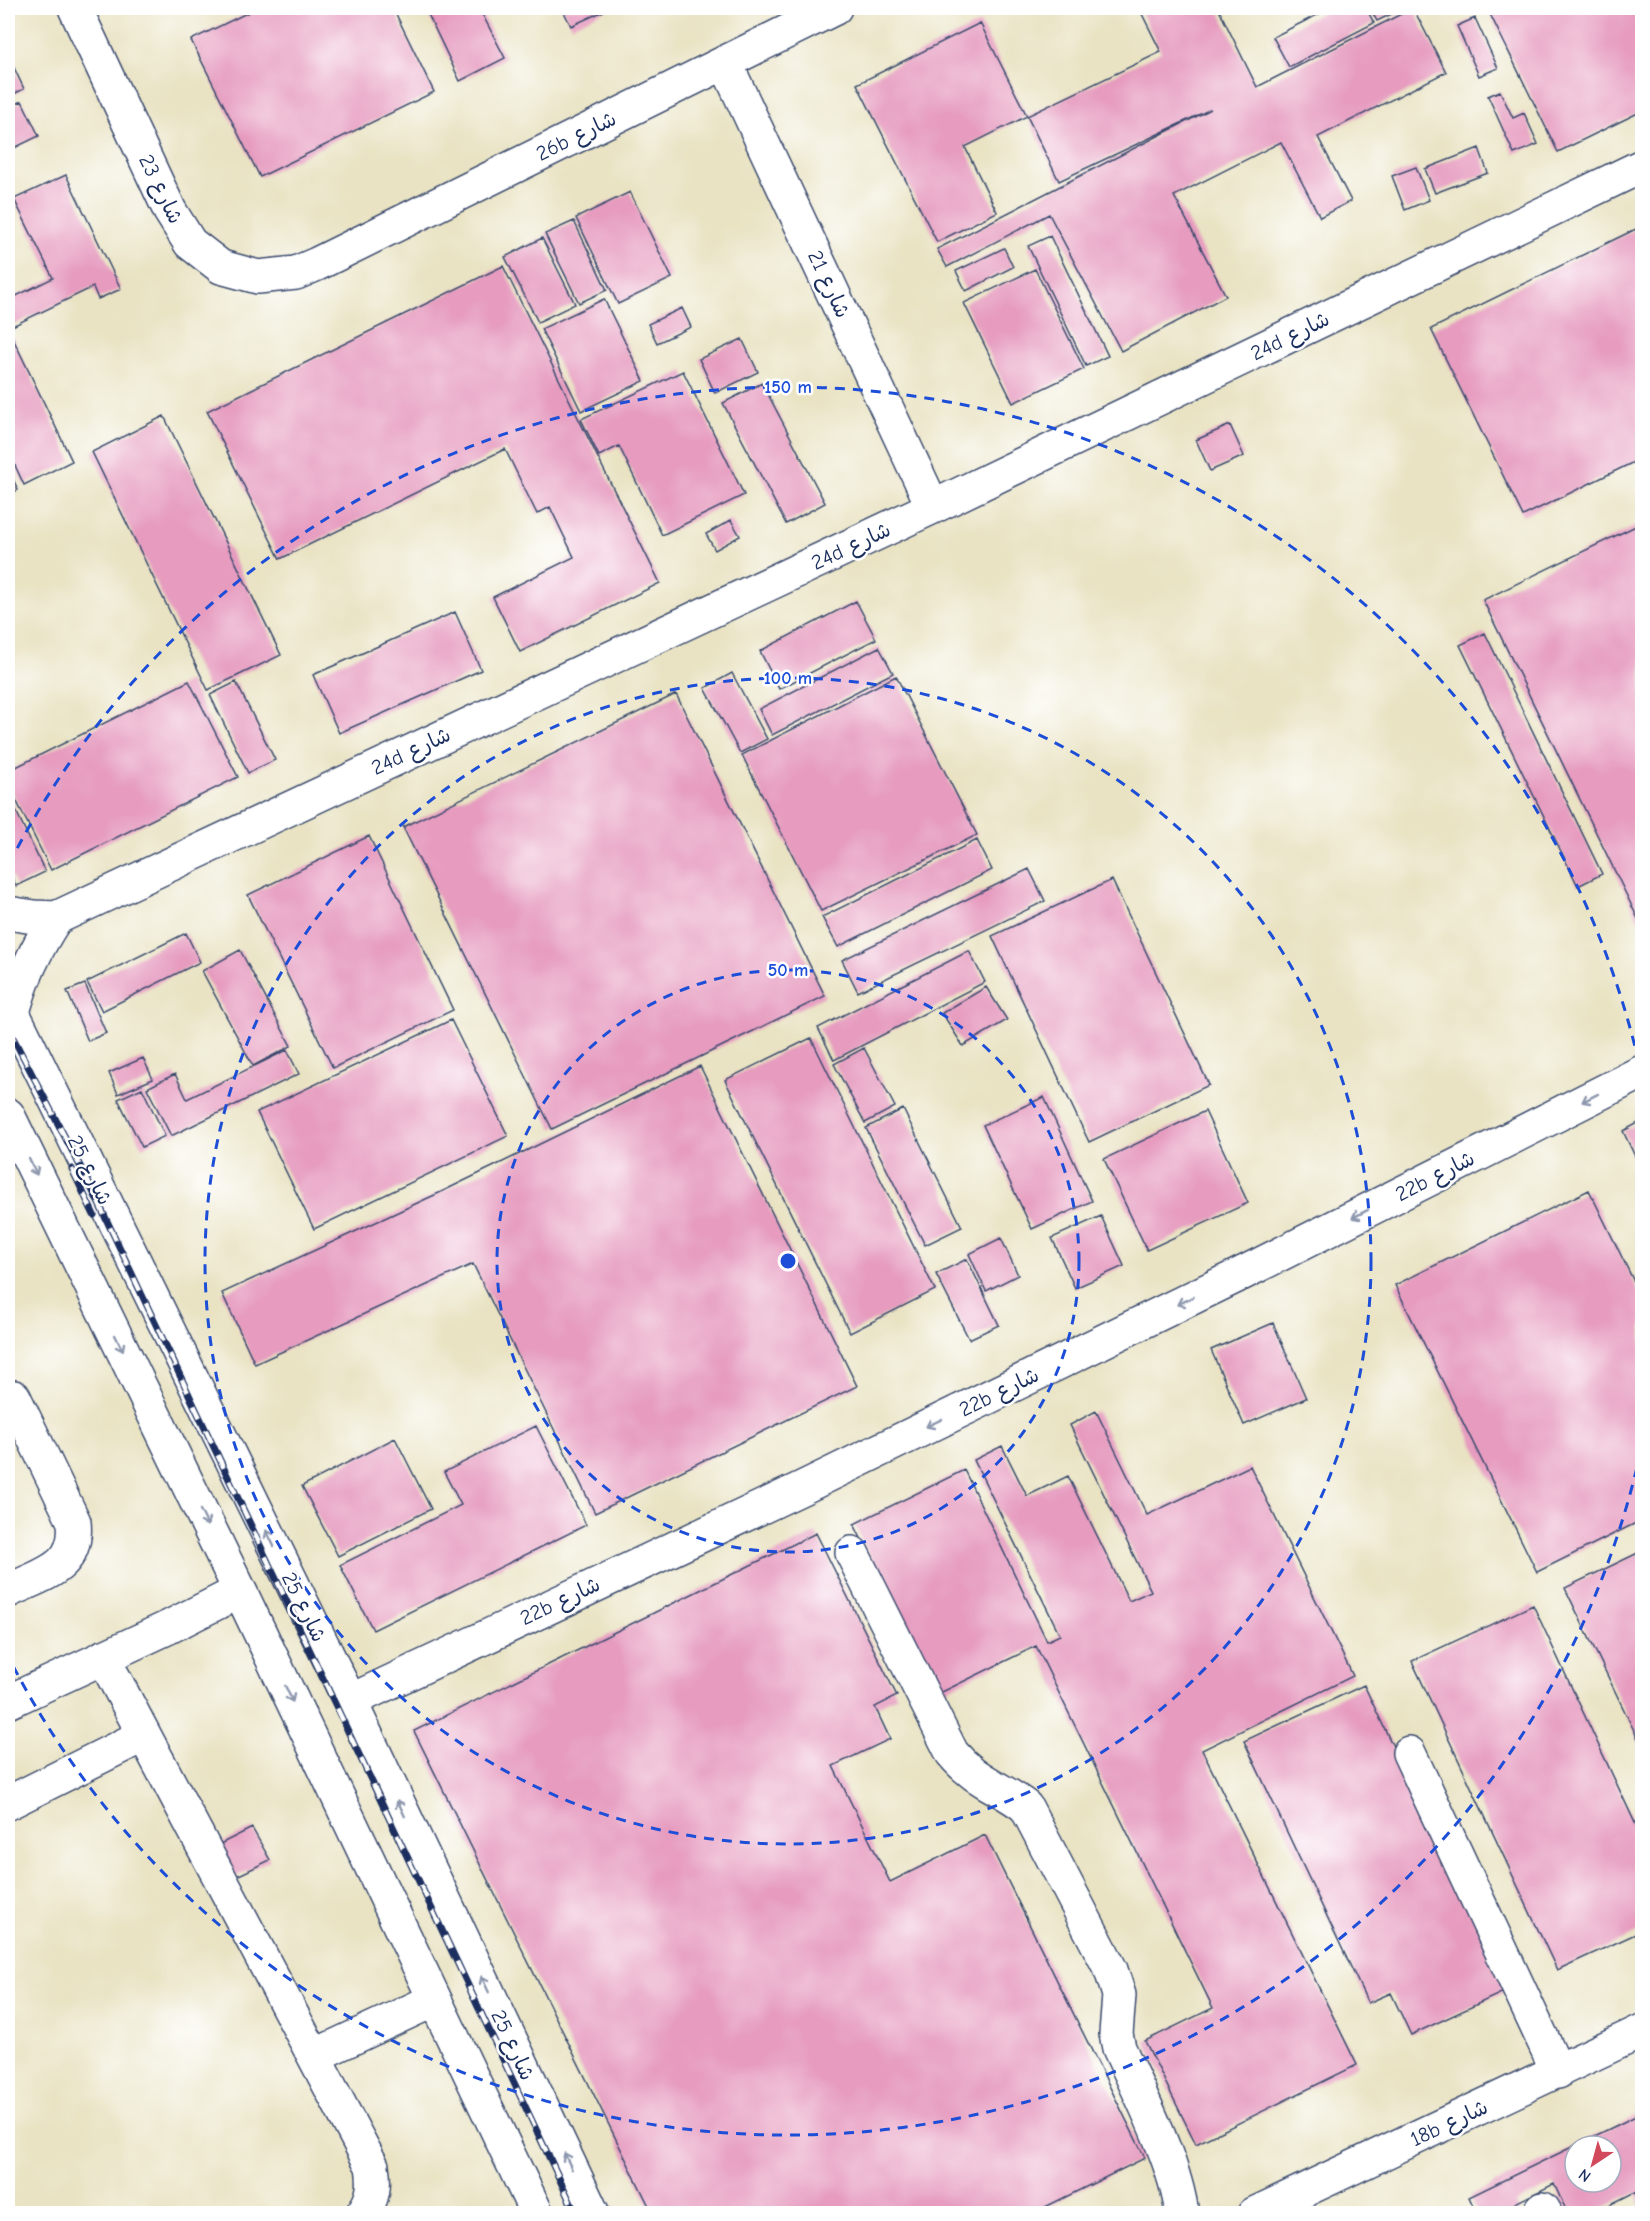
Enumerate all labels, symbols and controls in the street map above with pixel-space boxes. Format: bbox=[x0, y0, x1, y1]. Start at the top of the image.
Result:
street label: 26b شارع bbox=[532, 106, 621, 168]
street label: شارع 23 bbox=[131, 150, 188, 229]
street label: شارع 21 bbox=[800, 246, 855, 323]
street label: 24d شارع bbox=[1247, 307, 1335, 368]
text: 150 m bbox=[764, 377, 812, 398]
street label: 24d شارع bbox=[808, 517, 896, 577]
text: 100 m bbox=[764, 668, 812, 689]
street label: 24d شارع bbox=[368, 722, 456, 782]
text: 50 m bbox=[768, 960, 808, 981]
one-way arrow bbox=[1582, 1093, 1600, 1104]
street label: شارع 25 bbox=[60, 1131, 117, 1210]
street label: 22b شارع bbox=[1391, 1146, 1480, 1209]
one-way arrow bbox=[28, 1158, 40, 1176]
one-way arrow bbox=[1351, 1209, 1369, 1220]
centre of rings bbox=[778, 1251, 798, 1271]
one-way arrow bbox=[1177, 1295, 1195, 1307]
one-way arrow bbox=[113, 1333, 125, 1351]
street label: 22b شارع bbox=[955, 1362, 1044, 1424]
one-way arrow bbox=[926, 1418, 944, 1429]
one-way arrow bbox=[199, 1508, 211, 1526]
one-way arrow bbox=[264, 1530, 276, 1548]
street label: شارع 25 bbox=[274, 1568, 331, 1647]
street label: 22b شارع bbox=[516, 1572, 605, 1633]
one-way arrow bbox=[283, 1684, 295, 1702]
one-way arrow bbox=[395, 1800, 407, 1818]
one-way arrow bbox=[478, 1976, 490, 1994]
street label: شارع 25 bbox=[484, 2006, 540, 2085]
street label: 18b شارع bbox=[1406, 2095, 1493, 2154]
north arrow bbox=[1563, 2134, 1623, 2194]
one-way arrow bbox=[562, 2152, 574, 2170]
text: N bbox=[1575, 2165, 1594, 2186]

